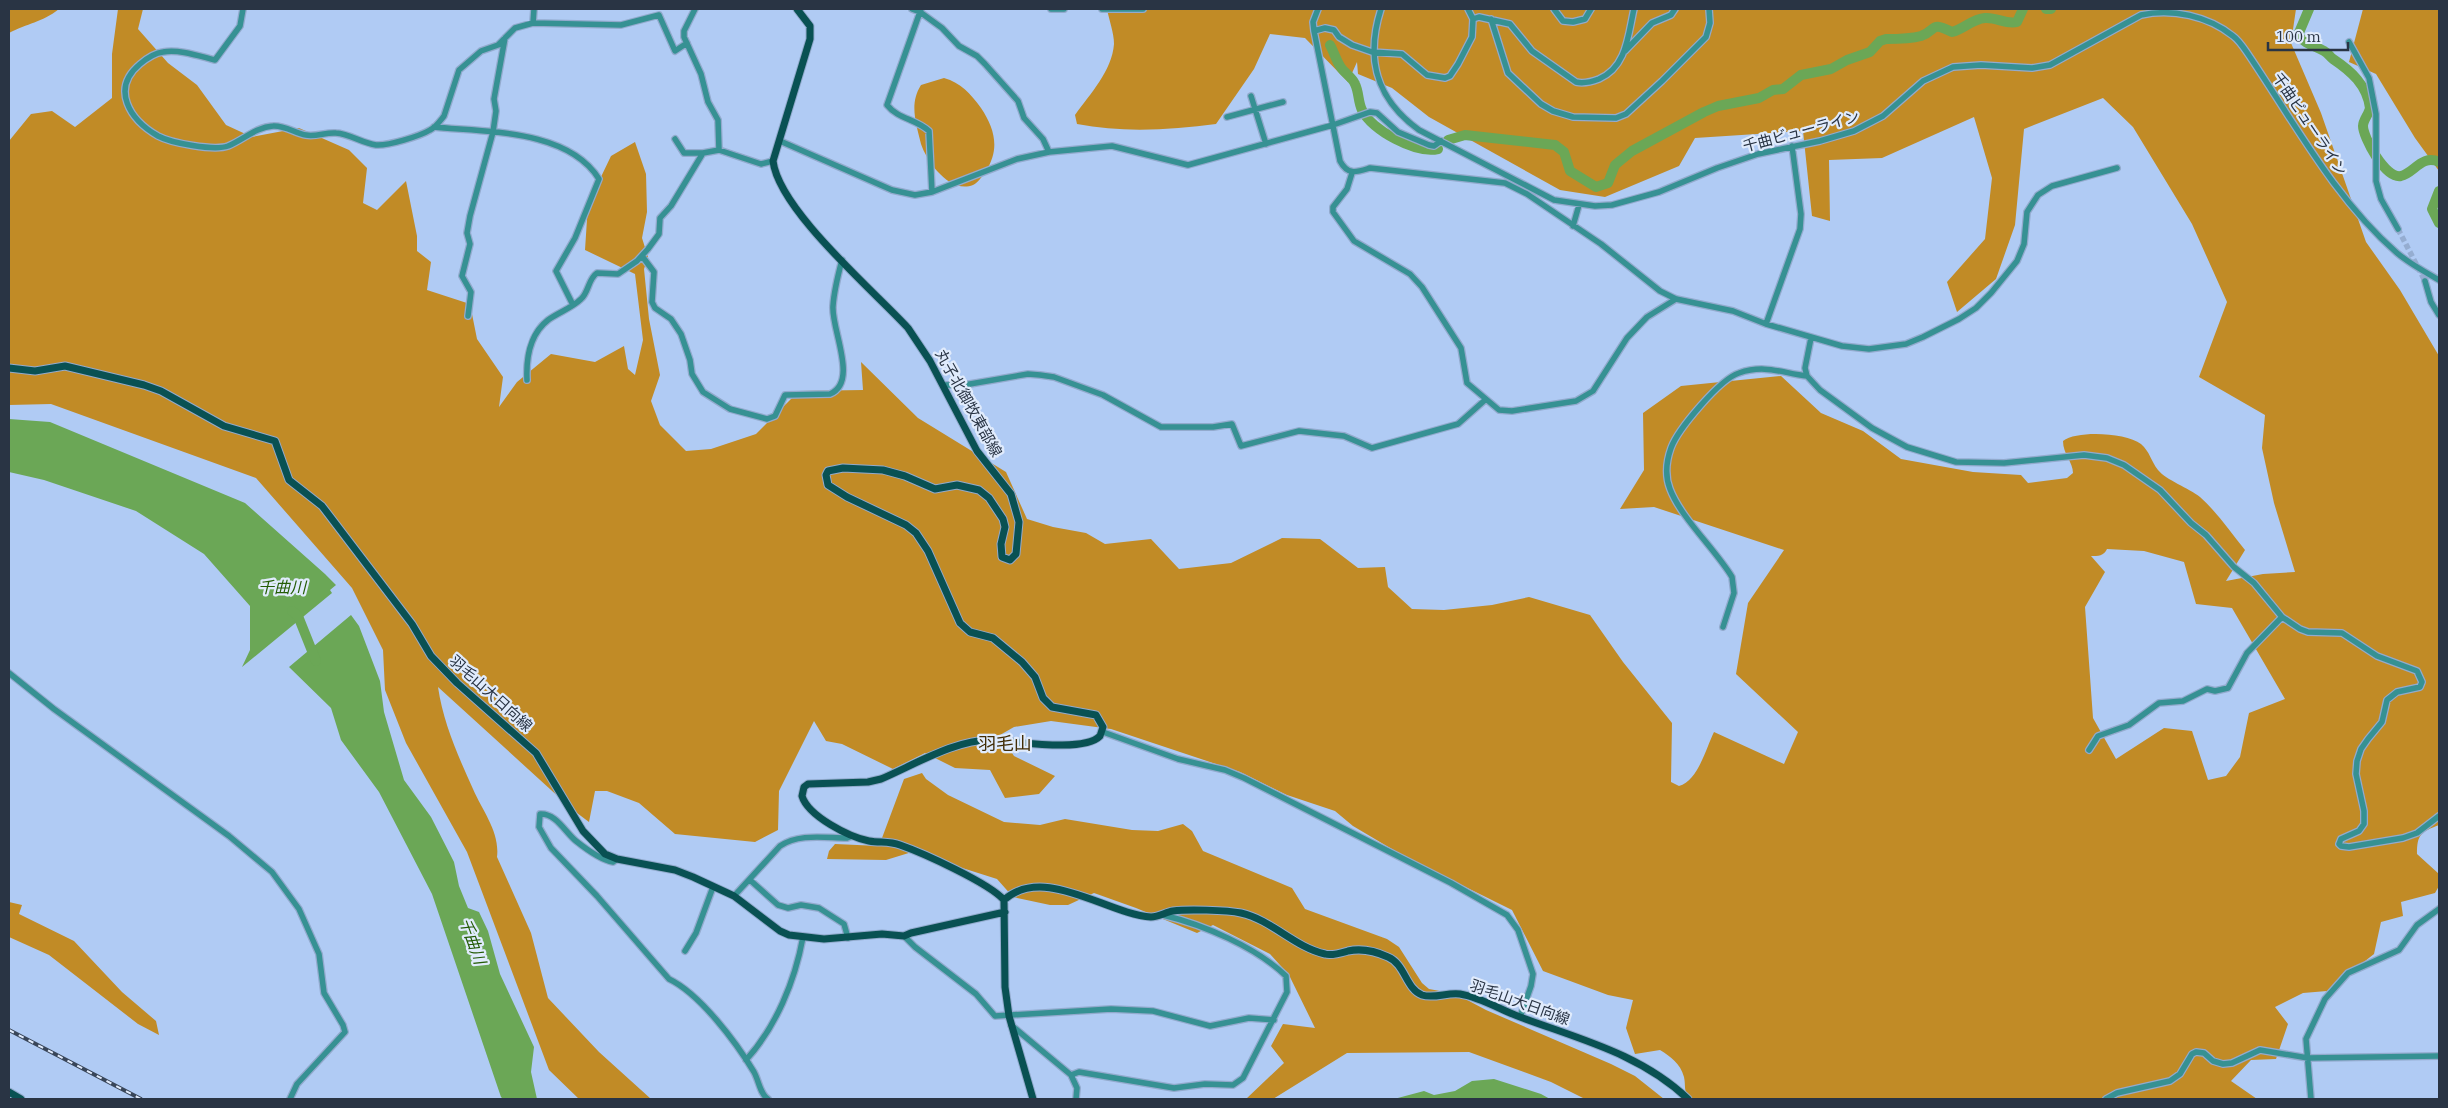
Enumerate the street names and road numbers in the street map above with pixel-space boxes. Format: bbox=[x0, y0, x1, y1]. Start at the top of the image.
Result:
street label: 千曲ビューライン bbox=[2269, 69, 2351, 179]
street label: 千曲ビューライン bbox=[1741, 106, 1861, 156]
street label: 丸子北御牧東部線 bbox=[932, 346, 1006, 460]
street label: 羽毛山大日向線 bbox=[446, 651, 536, 735]
street label: 羽毛山大日向線 bbox=[1467, 975, 1573, 1029]

